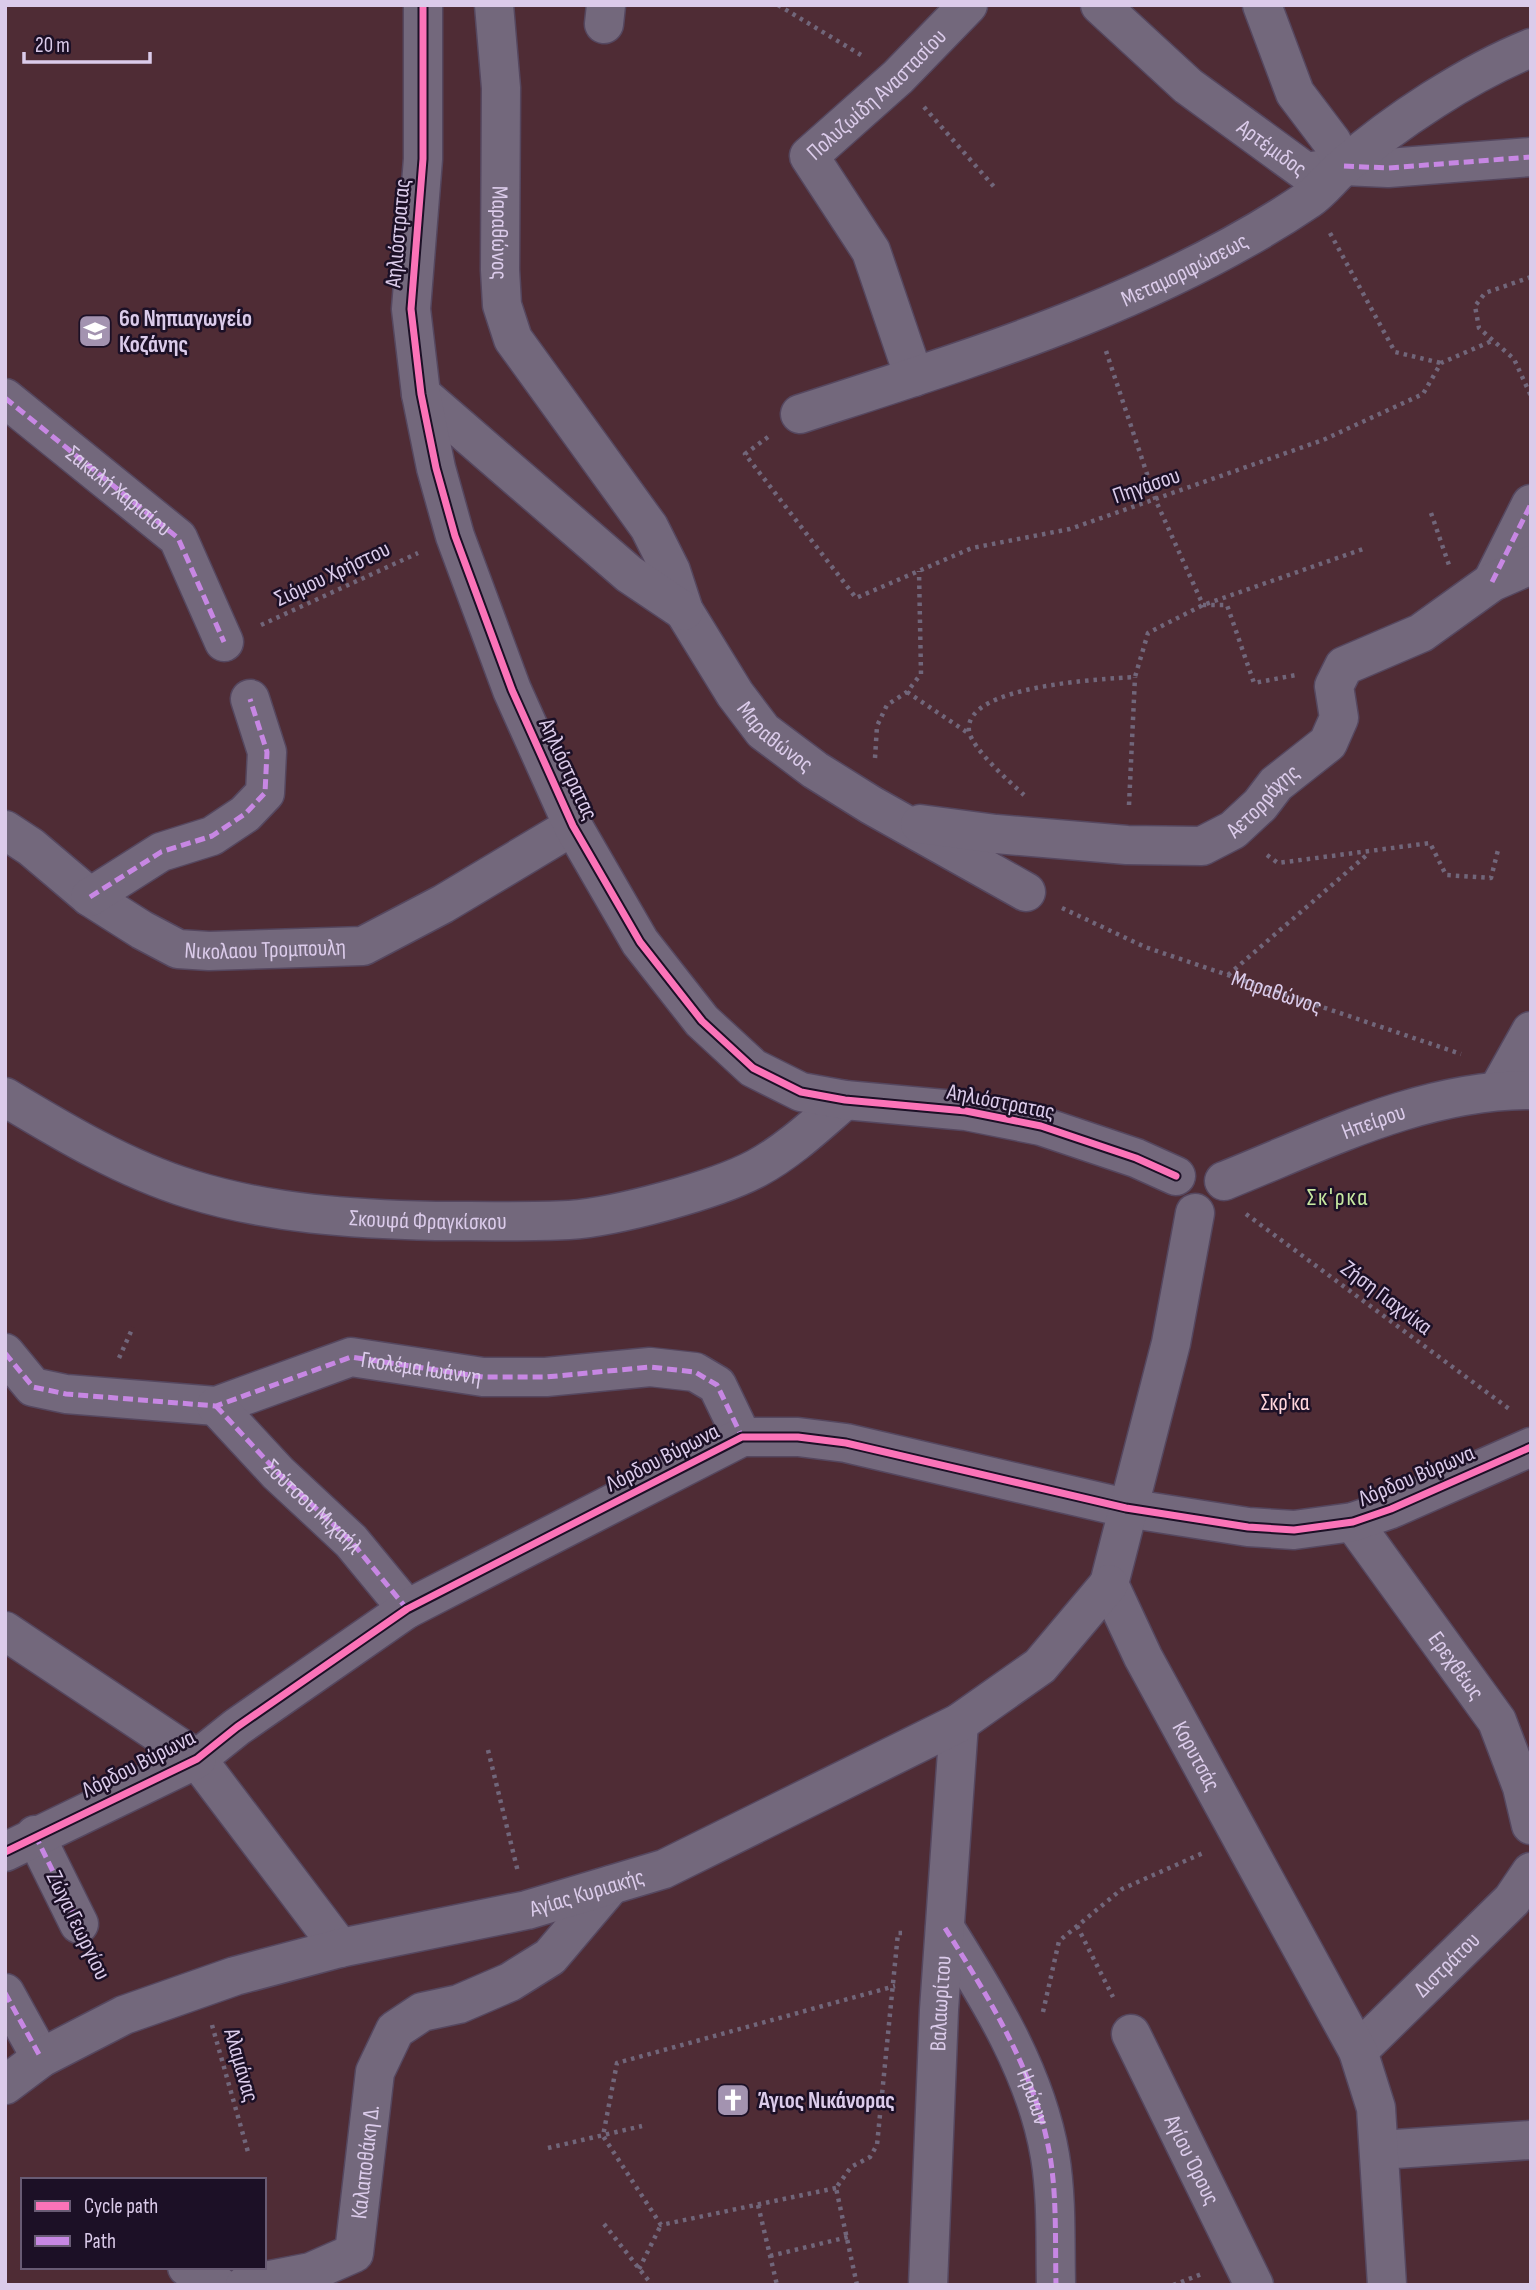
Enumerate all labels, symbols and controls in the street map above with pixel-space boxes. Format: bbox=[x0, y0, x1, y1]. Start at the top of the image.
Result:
scale bar bbox=[24, 21, 150, 65]
street label: Πολυζωίδη Αναστασίου bbox=[801, 23, 953, 167]
text: 20 m bbox=[35, 33, 70, 58]
street label: Αρτέμιδος bbox=[1231, 113, 1312, 183]
street label: Αηλιόστρατας bbox=[379, 178, 417, 290]
street label: Μαραθώνος bbox=[485, 186, 514, 280]
street label: Μεταμορφώσεως bbox=[1117, 227, 1253, 313]
place label: 6ο Νηπιαγωγείο Κοζάνης bbox=[119, 305, 252, 359]
school or university icon: 6ο Νηπιαγωγείο Κοζάνης bbox=[76, 312, 114, 350]
street label: Σακαλή Χαρισίου bbox=[60, 440, 177, 543]
street label: Πηγάσου bbox=[1109, 461, 1184, 510]
street label: Σιόμου Χρήστου bbox=[270, 535, 395, 613]
street label: Μαραθώνος bbox=[730, 696, 819, 779]
street label: Αηλιόστρατας bbox=[532, 713, 604, 825]
street label: Αετορράχης bbox=[1220, 758, 1305, 845]
street label: Νικολαου Τρομπουλη bbox=[184, 934, 346, 966]
street label: Μαραθώνος bbox=[1228, 964, 1325, 1021]
street label: Αηλιόστρατας bbox=[944, 1078, 1057, 1126]
street label: Ηπείρου bbox=[1338, 1098, 1409, 1146]
district label: Σκ'ρκα bbox=[1307, 1183, 1369, 1212]
street label: Σκουφά Φραγκίσκου bbox=[348, 1204, 507, 1236]
street label: Ζήση Γιαχνίκα bbox=[1335, 1254, 1438, 1341]
street label: Γκολέμα Ιωάννη bbox=[359, 1346, 483, 1392]
park label: Σκρ'κα bbox=[1261, 1389, 1310, 1417]
street label: Λόρδου Βύρωνα bbox=[600, 1417, 724, 1499]
street label: Λόρδου Βύρωνα bbox=[1353, 1439, 1479, 1513]
street label: Σούτσου Μιχαήλ bbox=[257, 1454, 369, 1561]
street label: Ερεχθέως bbox=[1422, 1626, 1490, 1706]
street label: Κορυτσάς bbox=[1166, 1716, 1226, 1796]
street label: Λόρδου Βύρωνα bbox=[76, 1723, 200, 1805]
street label: Αγίας Κυριακής bbox=[525, 1863, 648, 1924]
street label: Ζώγα Γεωργίου bbox=[40, 1866, 116, 1984]
street label: Διστράτου bbox=[1408, 1926, 1486, 2003]
street label: Βαλαωρίτου bbox=[924, 1955, 958, 2052]
street label: Αλαμάνας bbox=[217, 2024, 265, 2105]
street label: Ηρώων bbox=[1010, 2065, 1055, 2128]
church icon: Άγιος Νικάνορας bbox=[714, 2081, 752, 2119]
place label: Άγιος Νικάνορας bbox=[758, 2087, 895, 2115]
street label: Καλαποθάκη Δ. bbox=[345, 2103, 386, 2221]
street label: Αγίου Όρους bbox=[1157, 2110, 1226, 2210]
legend bbox=[21, 2178, 266, 2269]
text: Cycle path bbox=[84, 2194, 158, 2219]
text: Path bbox=[84, 2229, 116, 2254]

